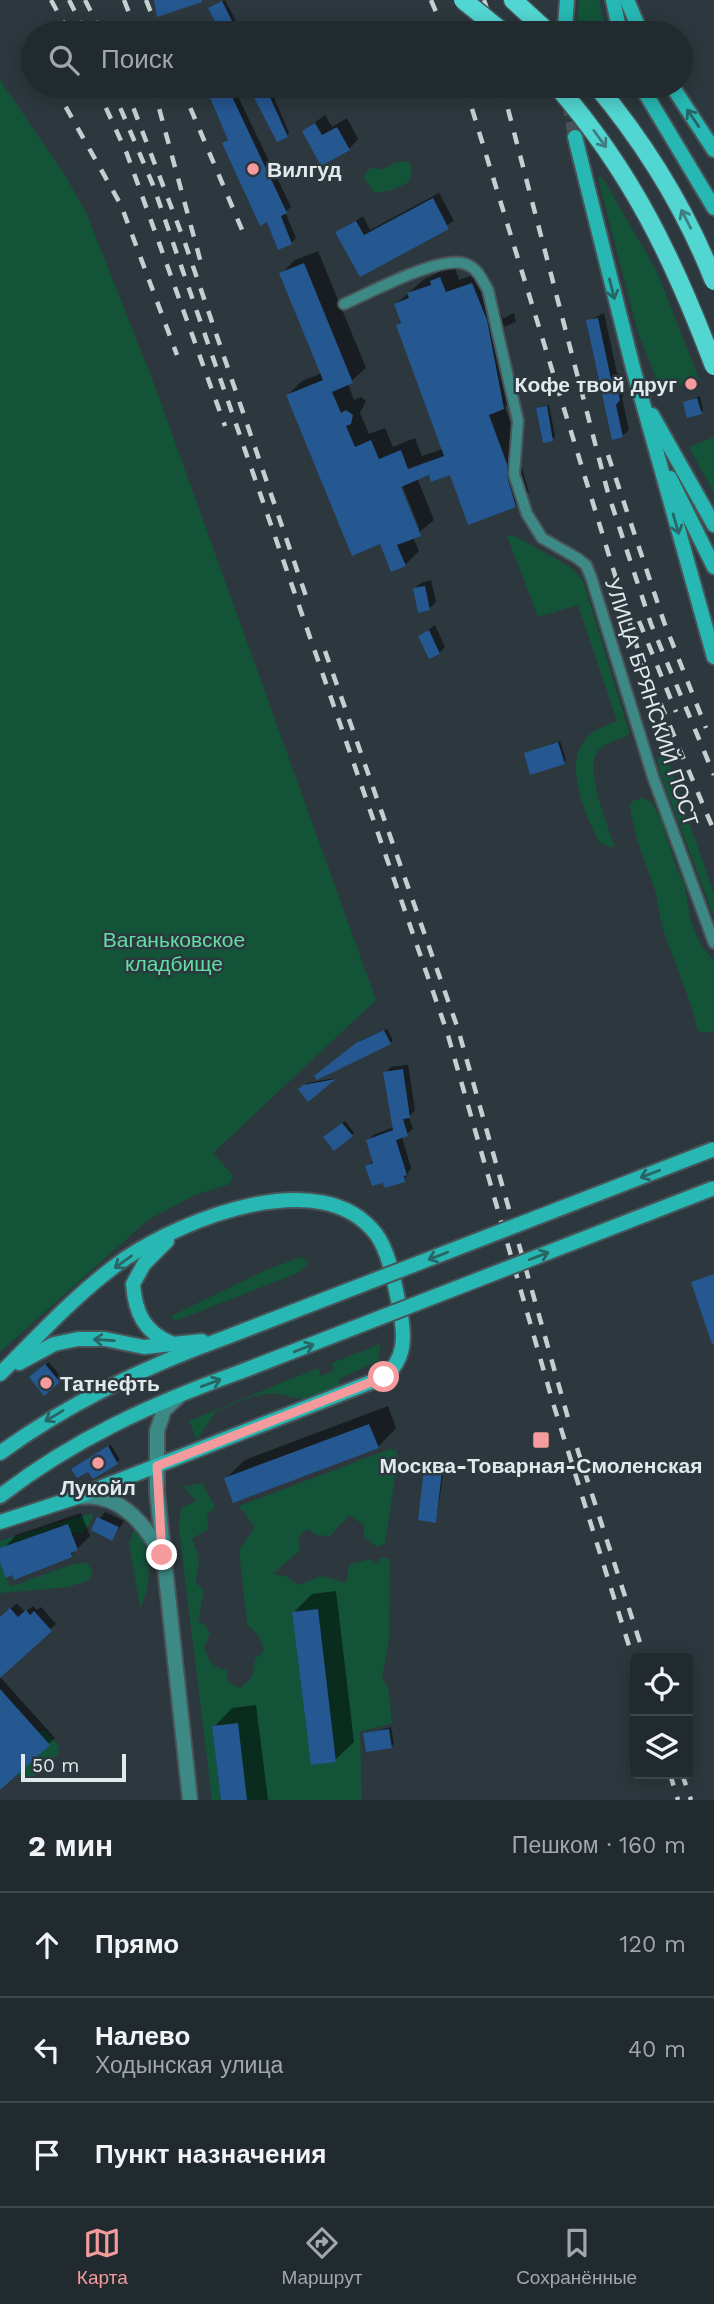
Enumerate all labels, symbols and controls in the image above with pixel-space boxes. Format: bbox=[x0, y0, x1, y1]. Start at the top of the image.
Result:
search box bbox=[21, 21, 693, 98]
icon: search bbox=[45, 41, 83, 79]
text: Поиск bbox=[101, 44, 173, 74]
one-way arrow bbox=[686, 108, 700, 128]
one-way arrow bbox=[593, 129, 607, 148]
place label: Вилгуд bbox=[267, 157, 342, 182]
marker: Вилгуд bbox=[245, 161, 261, 177]
one-way arrow bbox=[678, 209, 692, 230]
one-way arrow bbox=[606, 277, 619, 300]
place label: Кофе твой друг bbox=[515, 372, 677, 397]
marker: Кофе твой друг bbox=[683, 376, 699, 392]
one-way arrow bbox=[670, 513, 683, 535]
street label: УЛИЦА БРЯНСКИЙ ПОСТ bbox=[600, 575, 704, 829]
park label: Ваганьковское кладбище bbox=[103, 927, 245, 976]
one-way arrow bbox=[640, 1168, 662, 1181]
one-way arrow bbox=[527, 1249, 549, 1262]
one-way arrow bbox=[428, 1250, 450, 1263]
one-way arrow bbox=[113, 1254, 132, 1269]
one-way arrow bbox=[93, 1333, 116, 1346]
one-way arrow bbox=[293, 1340, 314, 1353]
route start bbox=[368, 1361, 399, 1392]
place label: Татнефть bbox=[60, 1371, 160, 1396]
marker: Татнефть bbox=[38, 1375, 54, 1391]
one-way arrow bbox=[200, 1376, 222, 1388]
one-way arrow bbox=[44, 1410, 64, 1424]
marker: Москва-Товарная-Смоленская bbox=[531, 1430, 551, 1450]
place label: Москва-Товарная-Смоленская bbox=[379, 1453, 703, 1478]
marker: Лукойл bbox=[90, 1455, 106, 1471]
place label: Лукойл bbox=[60, 1475, 136, 1500]
route end bbox=[146, 1539, 177, 1570]
map controls bbox=[630, 1653, 693, 1779]
button: locate bbox=[630, 1653, 693, 1716]
button: layers bbox=[630, 1716, 693, 1779]
scale bar bbox=[21, 1751, 126, 1783]
text: 50 m bbox=[32, 1754, 79, 1777]
text: 2 мин bbox=[28, 1828, 113, 1863]
text: Пешком · 160 m bbox=[512, 1832, 686, 1859]
icon: ahead bbox=[28, 1926, 66, 1964]
text: Прямо bbox=[95, 1929, 179, 1959]
text: 120 m bbox=[620, 1931, 686, 1958]
text: Налево bbox=[95, 2021, 190, 2051]
icon: left bbox=[28, 2031, 66, 2069]
text: 40 m bbox=[628, 2036, 686, 2063]
text: Ходынская улица bbox=[95, 2052, 283, 2079]
icon: arrive bbox=[28, 2136, 66, 2174]
text: Пункт назначения bbox=[95, 2139, 326, 2169]
tab: Карта bbox=[77, 2224, 128, 2289]
tab: Маршрут bbox=[281, 2224, 362, 2289]
tab: Сохранённые bbox=[516, 2224, 637, 2289]

